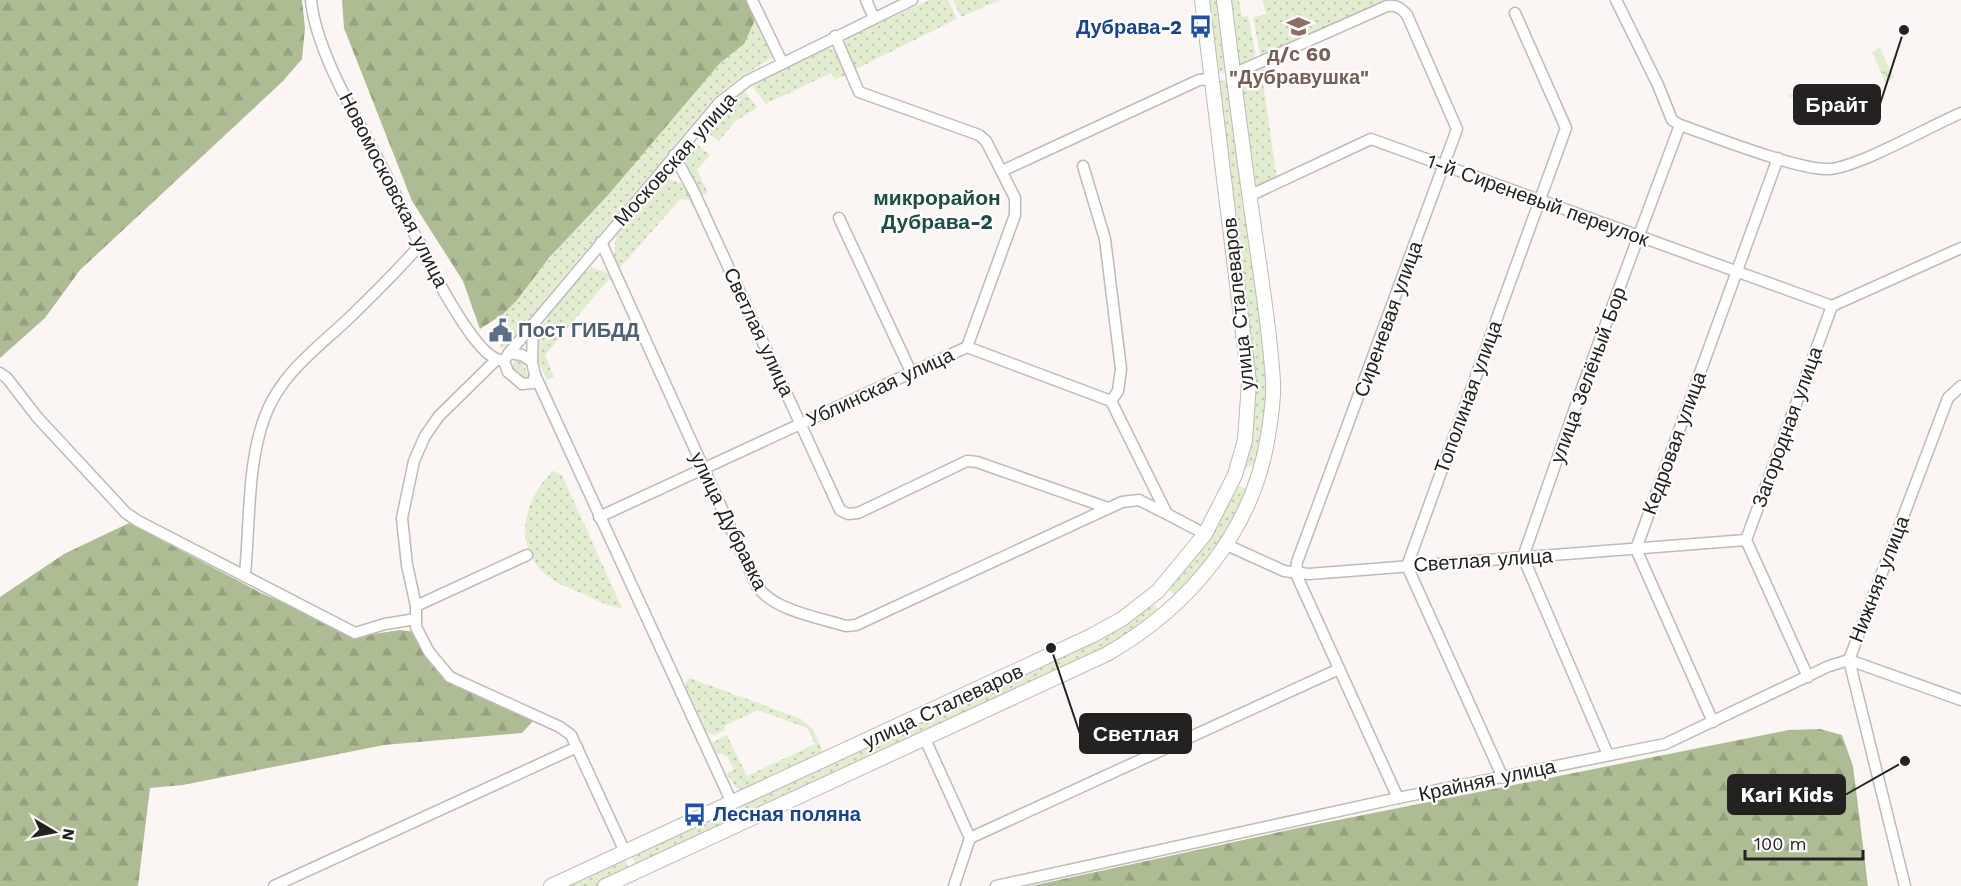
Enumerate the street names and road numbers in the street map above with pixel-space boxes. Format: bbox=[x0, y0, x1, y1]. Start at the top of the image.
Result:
street label: Московская улица bbox=[609, 87, 742, 231]
street label: Новомосковская улица bbox=[334, 89, 454, 292]
street label: 1-й Сиреневый переулок bbox=[1424, 149, 1652, 251]
street label: улица Сталеваров bbox=[1217, 216, 1259, 392]
street label: Сиреневая улица bbox=[1349, 237, 1428, 400]
street label: Светлая улица bbox=[719, 264, 800, 401]
street label: улица Зелёный Бор bbox=[1545, 284, 1631, 466]
street label: Тополиная улица bbox=[1429, 316, 1507, 477]
street label: Ублинская улица bbox=[803, 342, 958, 432]
street label: Загородная улица bbox=[1747, 342, 1828, 511]
street label: Кедровая улица bbox=[1637, 367, 1711, 518]
street label: улица Дубравка bbox=[685, 448, 773, 595]
street label: Нижняя улица bbox=[1844, 512, 1914, 646]
street label: Светлая улица bbox=[1413, 543, 1554, 577]
street label: улица Сталеваров bbox=[859, 658, 1027, 754]
street label: Крайняя улица bbox=[1416, 754, 1559, 806]

